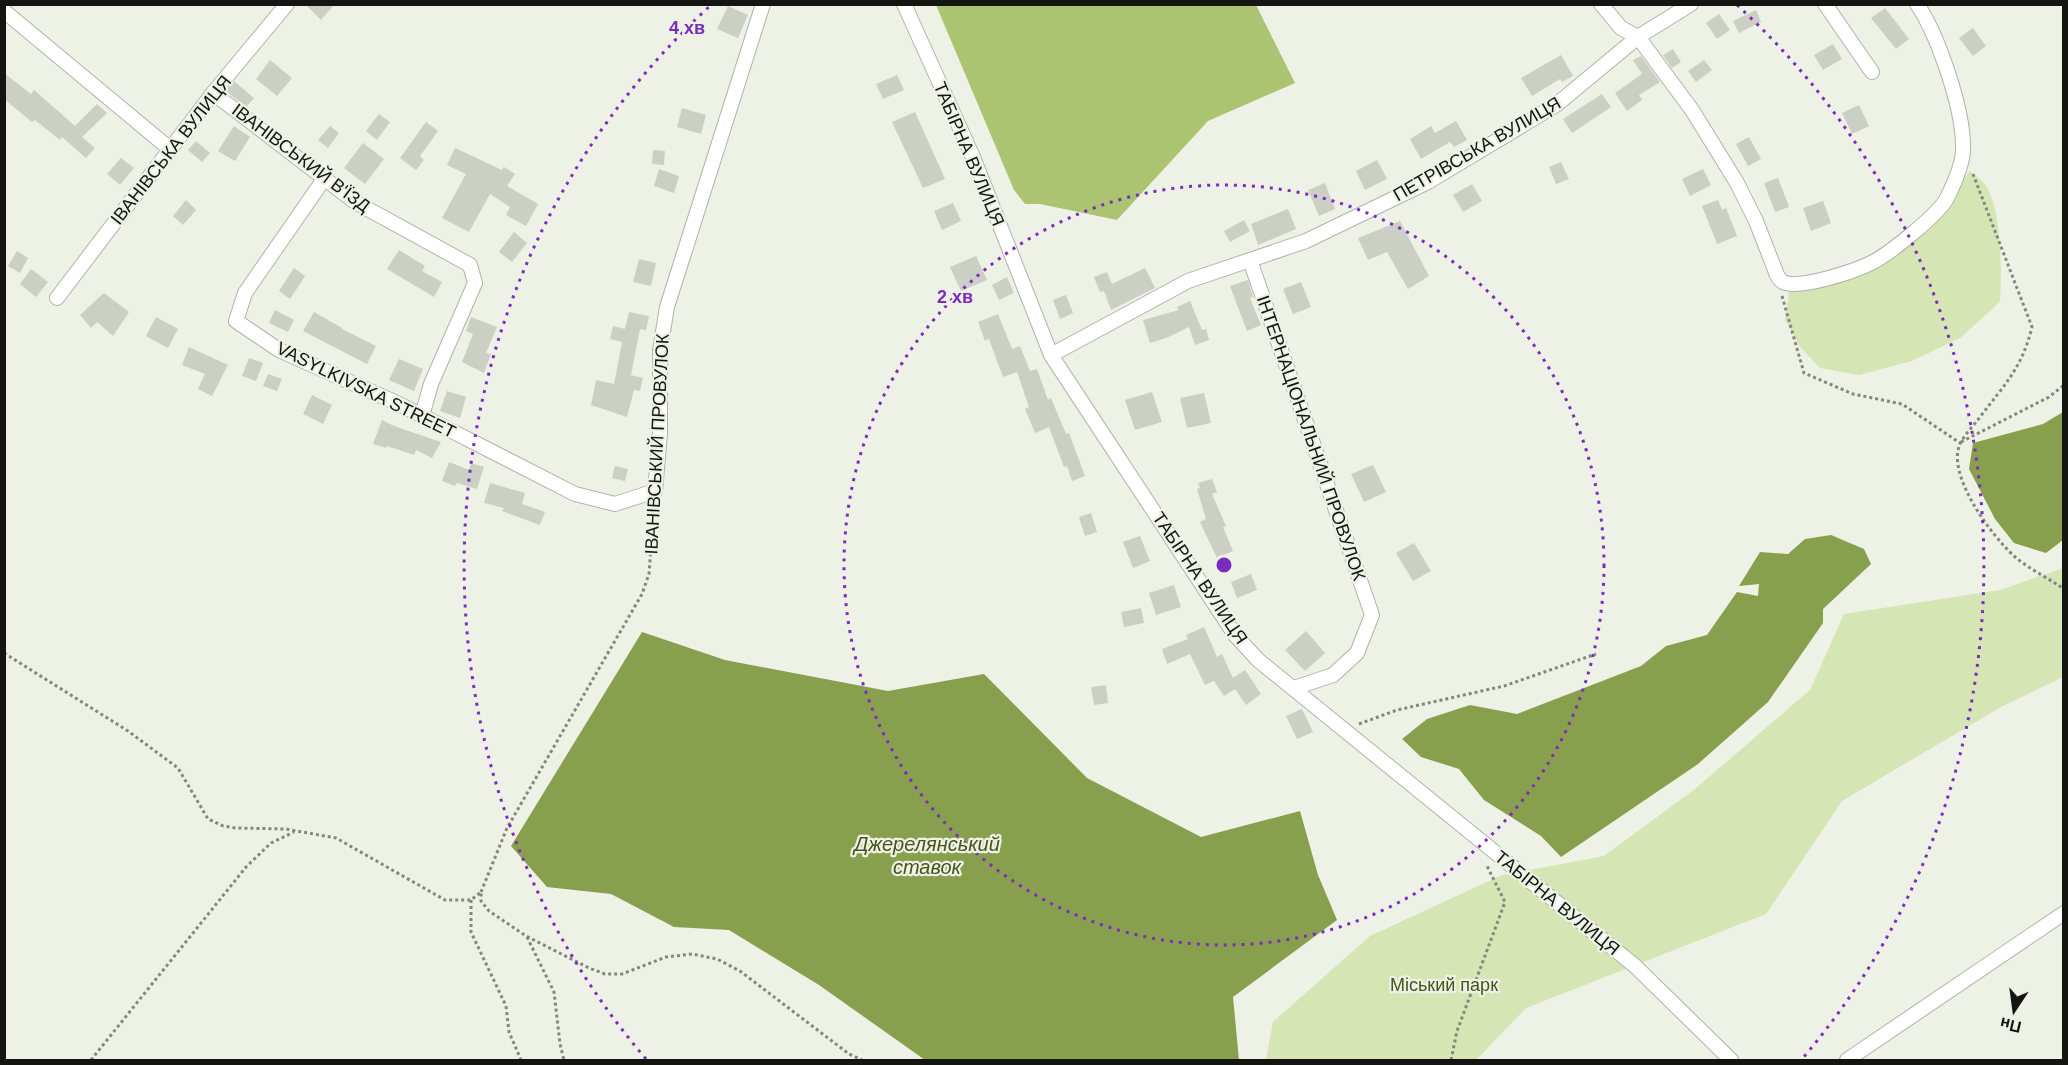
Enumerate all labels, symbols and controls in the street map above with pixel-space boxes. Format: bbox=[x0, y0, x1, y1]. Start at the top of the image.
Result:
text: 4 хв bbox=[669, 18, 705, 38]
street label: ІВАНІВСЬКА ВУЛИЦЯ bbox=[107, 72, 235, 228]
street label: ТАБІРНА ВУЛИЦЯ bbox=[930, 79, 1008, 229]
street label: ПЕТРІВСЬКА ВУЛИЦЯ bbox=[1390, 93, 1564, 205]
street label: ІВАНІВСЬКИЙ В'ЇЗД bbox=[228, 99, 375, 216]
text: 2 хв bbox=[937, 287, 973, 307]
street label: ІНТЕРНАЦІОНАЛЬНИЙ ПРОВУЛОК bbox=[1253, 292, 1370, 584]
street label: ІВАНІВСЬКИЙ ПРОВУЛОК bbox=[640, 333, 673, 555]
street label: VASYLKIVSKA STREET bbox=[273, 338, 459, 442]
street label: ТАБІРНА ВУЛИЦЯ bbox=[1148, 508, 1252, 648]
centre of rings bbox=[1214, 555, 1234, 575]
water label: Джерелянський ставок bbox=[852, 833, 1000, 878]
street label: ТАБІРНА ВУЛИЦЯ bbox=[1491, 847, 1623, 959]
park label: Міський парк bbox=[1390, 975, 1498, 995]
north arrow bbox=[1984, 981, 2044, 1041]
text: Пн bbox=[1999, 1014, 2023, 1036]

